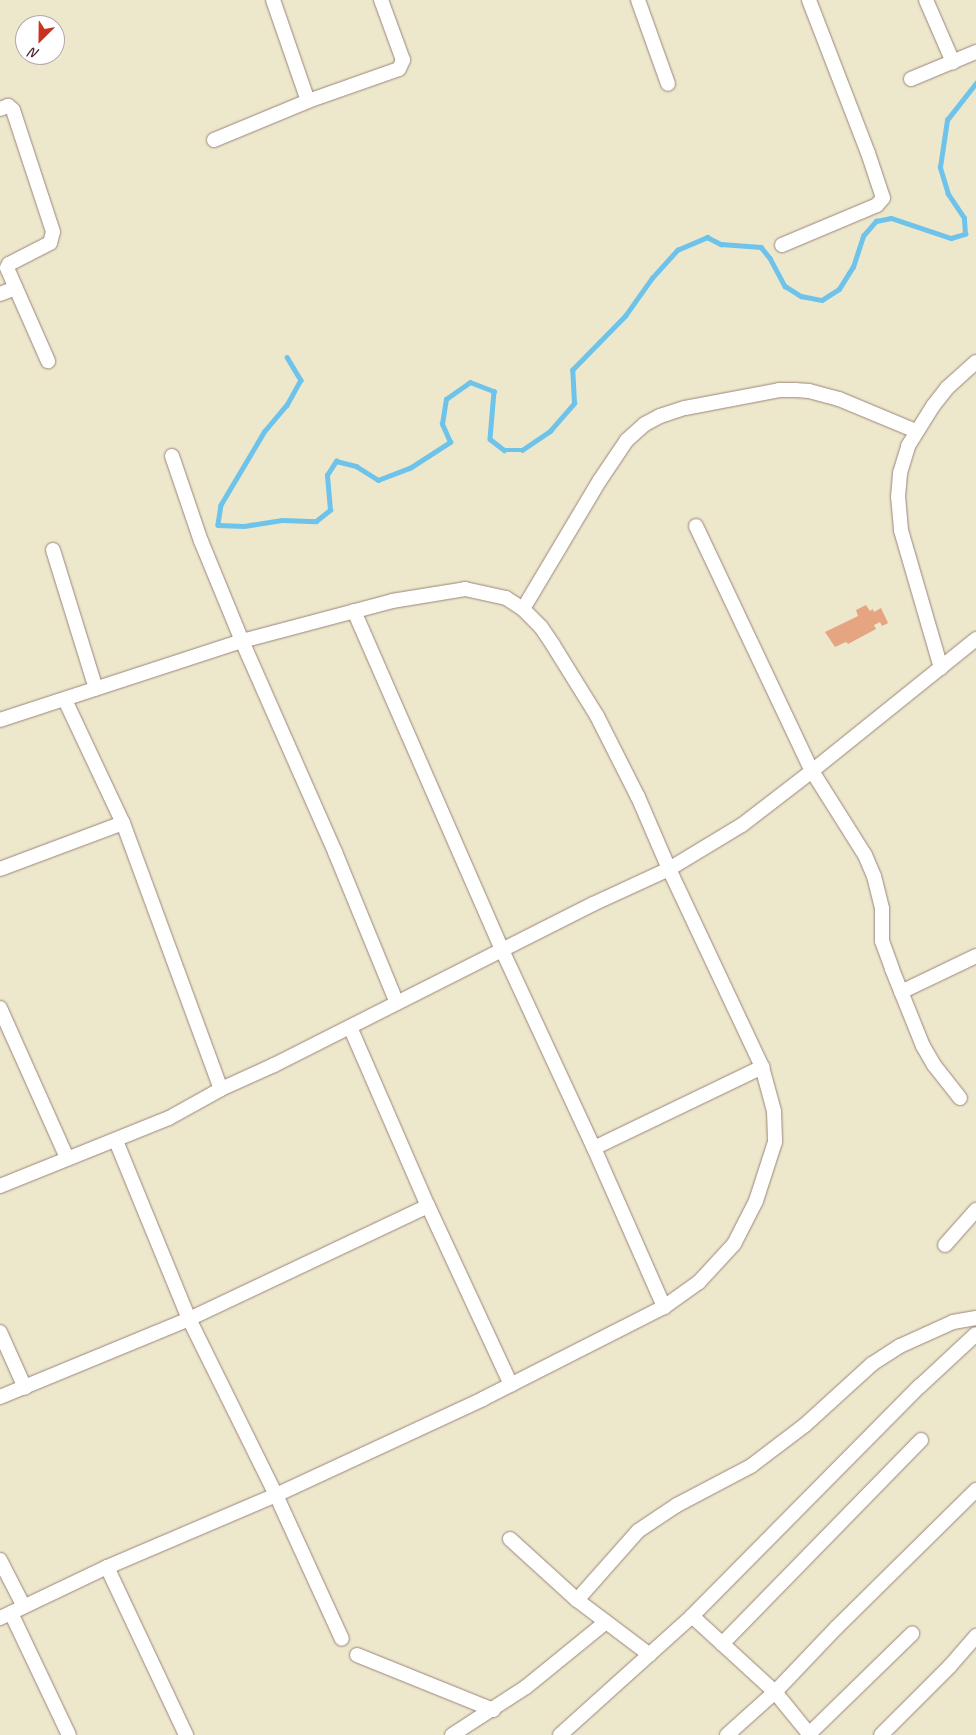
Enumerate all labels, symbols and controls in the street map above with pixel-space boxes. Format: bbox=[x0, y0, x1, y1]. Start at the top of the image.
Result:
north arrow bbox=[15, 15, 65, 65]
text: N bbox=[27, 44, 42, 63]

